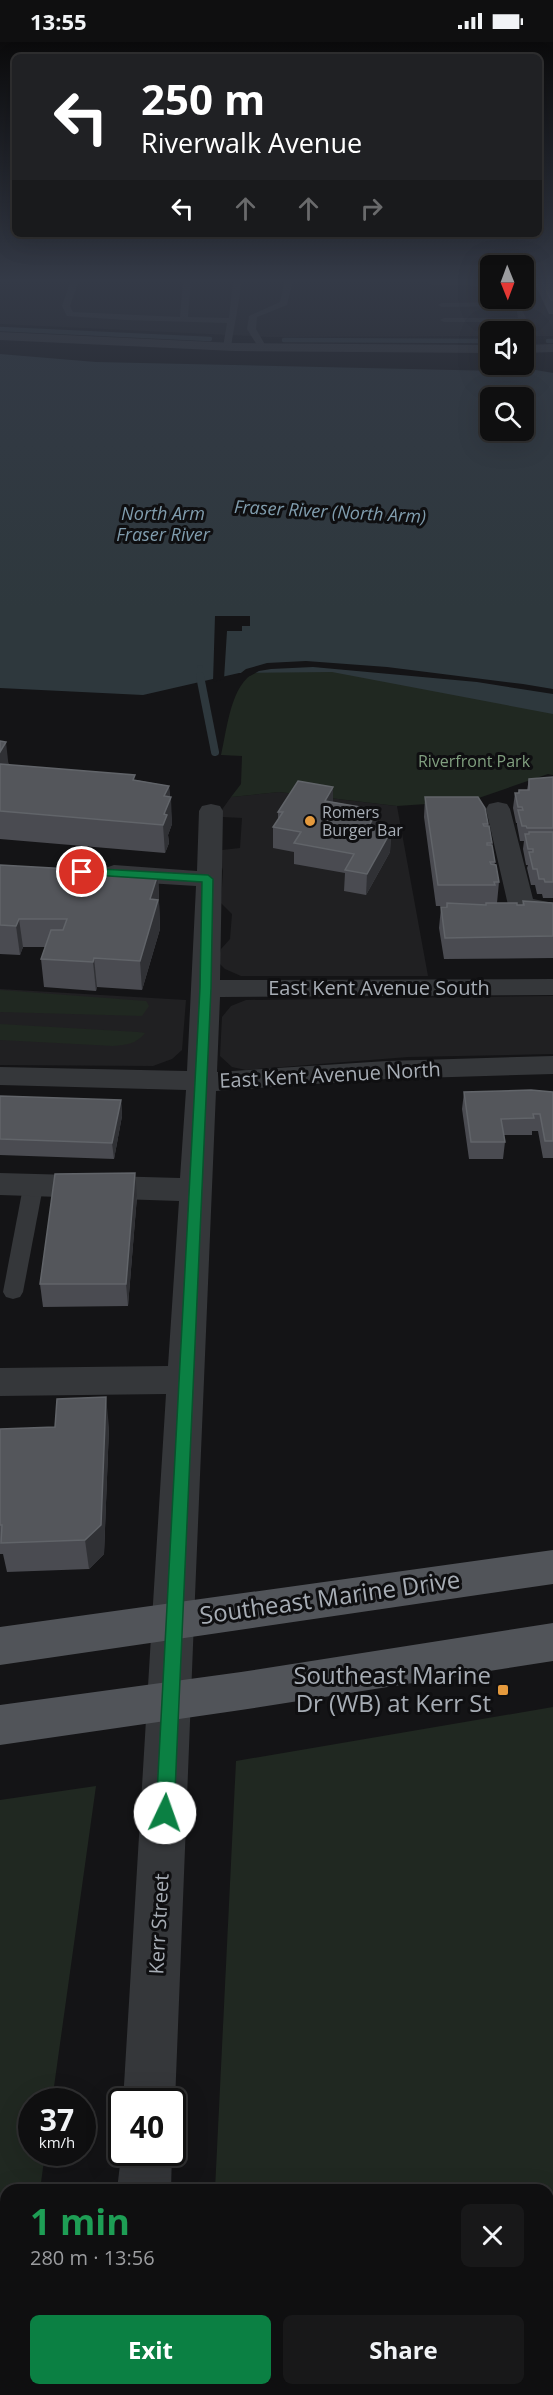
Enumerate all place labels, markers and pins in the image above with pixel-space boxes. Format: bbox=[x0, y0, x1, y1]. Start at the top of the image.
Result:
place label: Romers Burger Bar bbox=[322, 801, 403, 841]
marker: Romers Burger Bar bbox=[303, 814, 317, 828]
pin bbox=[56, 846, 107, 897]
place label: Southeast Marine Dr (WB) at Kerr St bbox=[293, 1658, 491, 1719]
marker: Southeast Marine Dr (WB) at Kerr St bbox=[496, 1683, 510, 1697]

